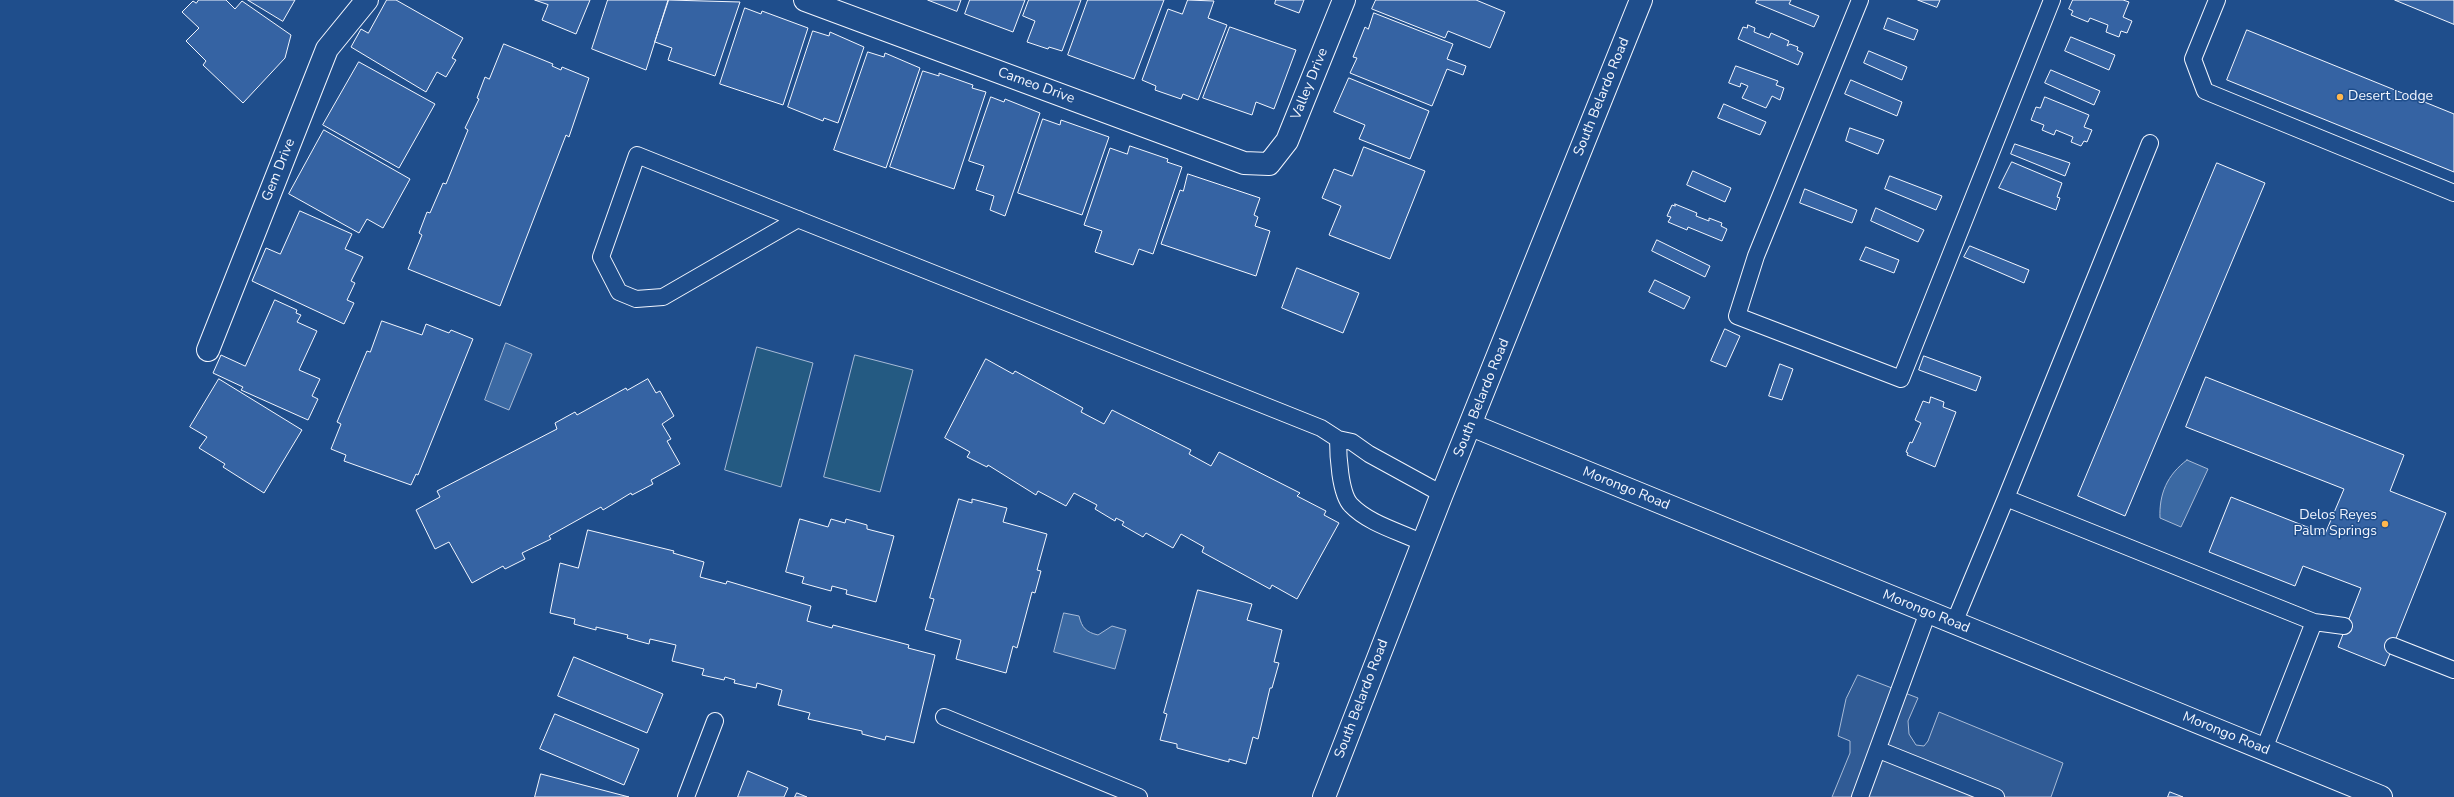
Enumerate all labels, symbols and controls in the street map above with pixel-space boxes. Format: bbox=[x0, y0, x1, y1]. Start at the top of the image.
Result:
street label: South Belardo Road bbox=[1571, 35, 1633, 159]
street label: Valley Drive bbox=[1288, 46, 1332, 122]
street label: Cameo Drive bbox=[995, 64, 1077, 108]
place label: Desert Lodge bbox=[2348, 89, 2433, 105]
marker: Desert Lodge bbox=[2335, 92, 2345, 102]
street label: Gem Drive bbox=[259, 136, 299, 204]
street label: South Belardo Road bbox=[1451, 336, 1513, 460]
street label: Morongo Road bbox=[1580, 464, 1672, 514]
place label: Delos Reyes Palm Springs bbox=[2293, 508, 2377, 540]
marker: Delos Reyes Palm Springs bbox=[2380, 519, 2390, 529]
street label: Morongo Road bbox=[1880, 587, 1972, 637]
street label: South Belardo Road bbox=[1332, 637, 1392, 761]
street label: Morongo Road bbox=[2180, 709, 2272, 759]

